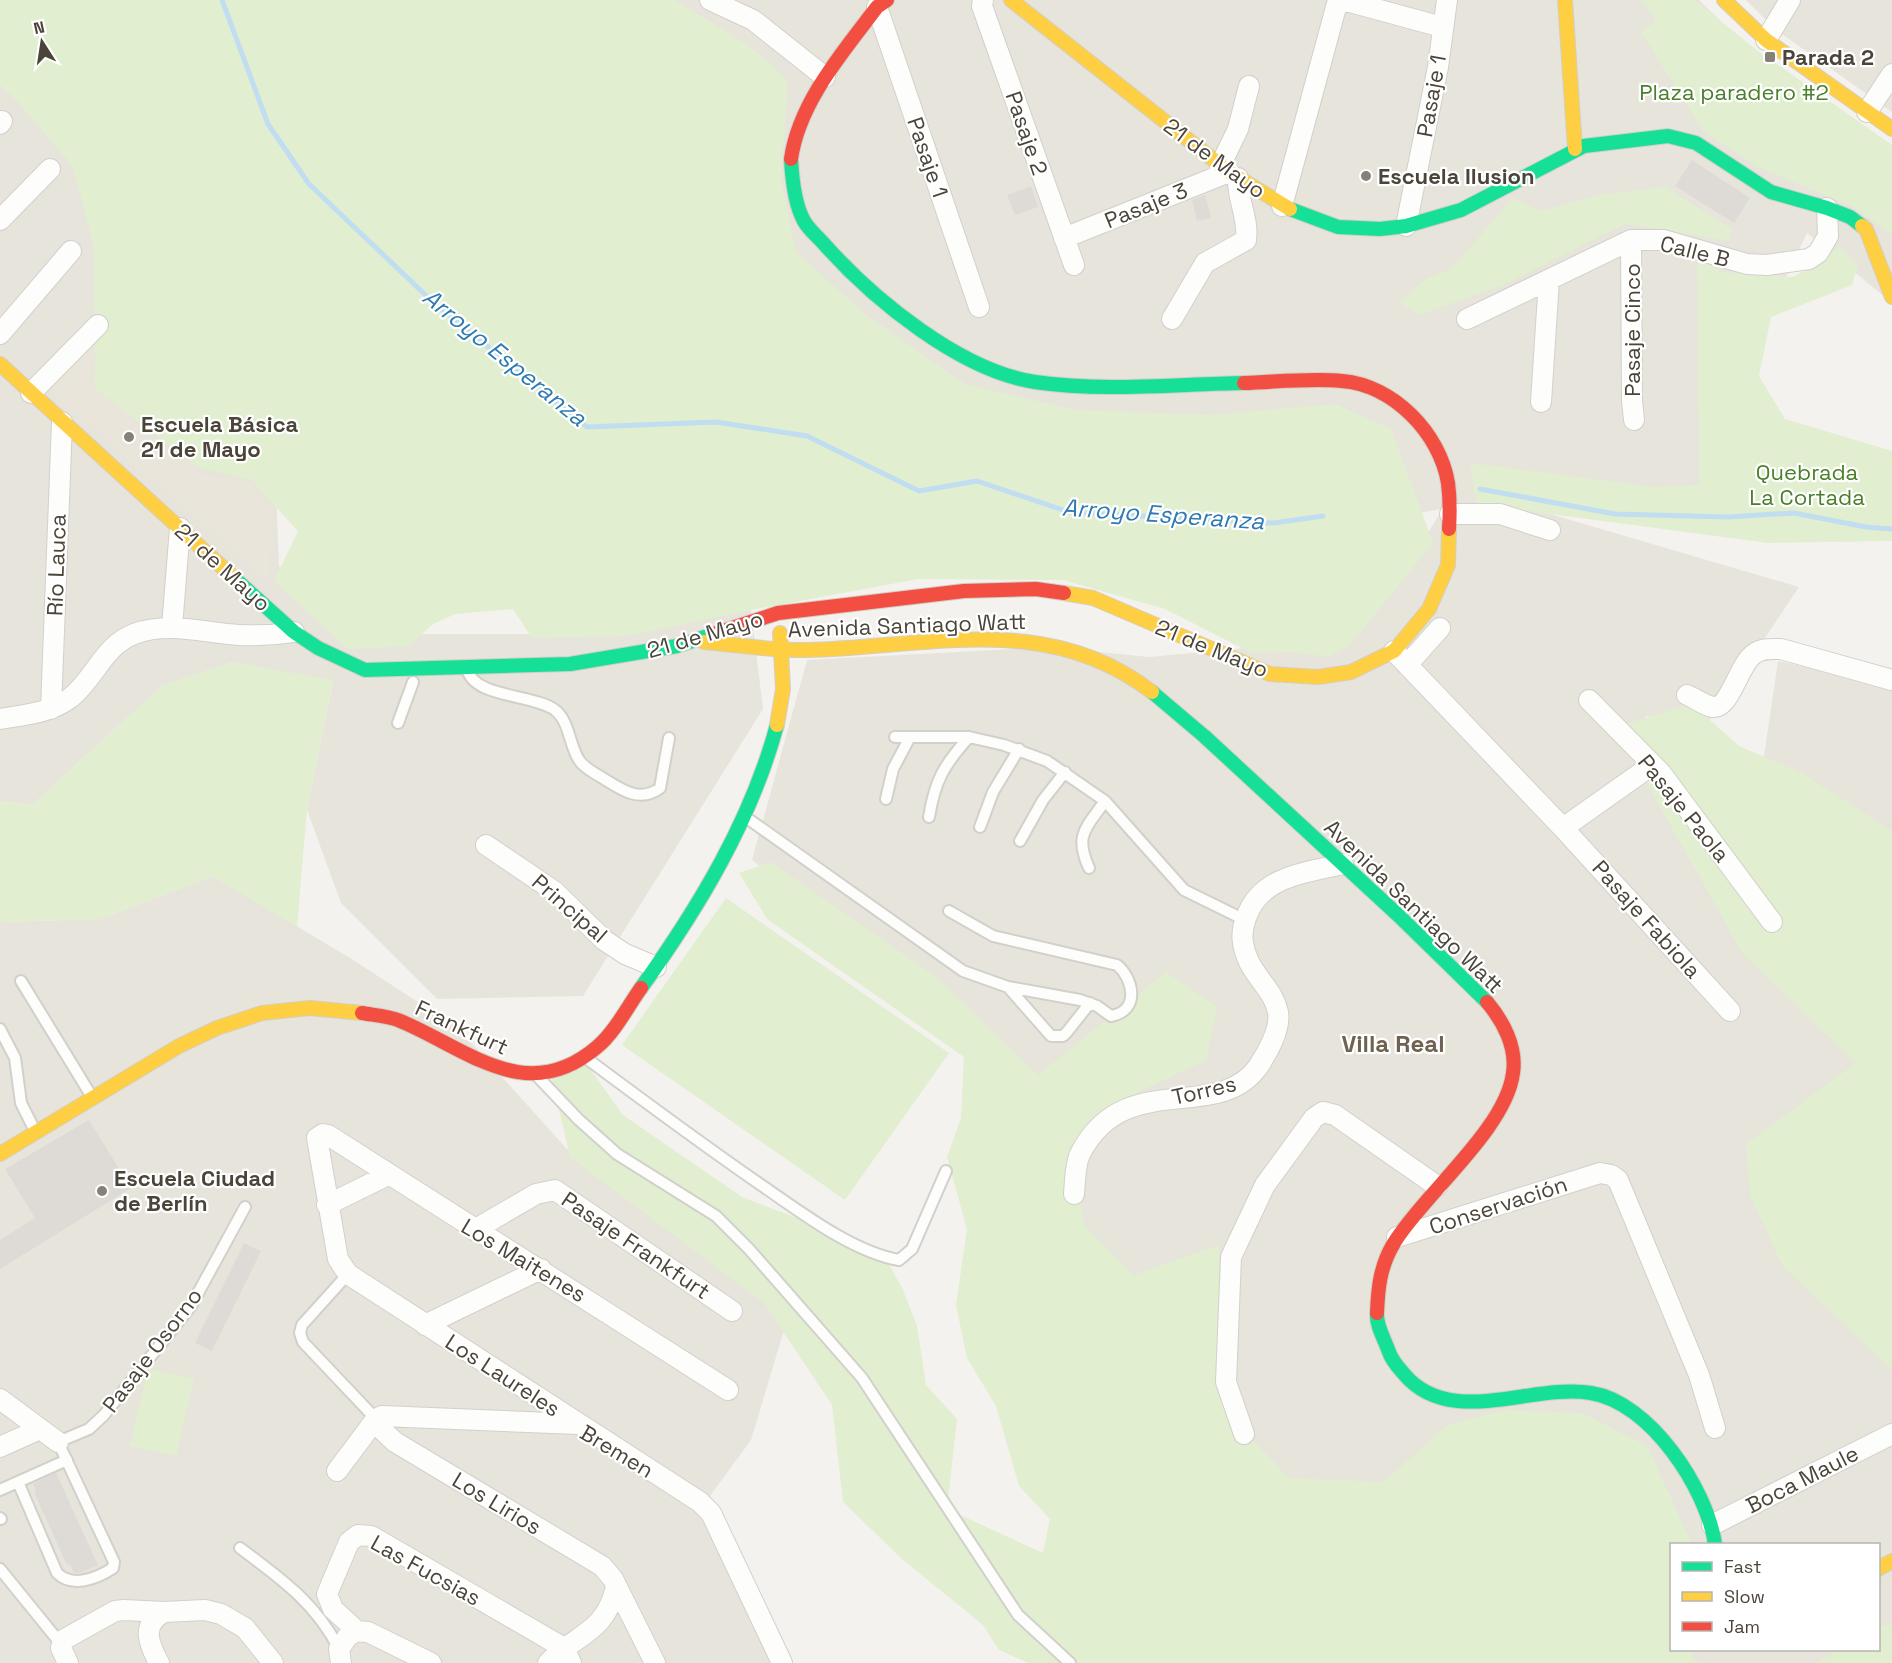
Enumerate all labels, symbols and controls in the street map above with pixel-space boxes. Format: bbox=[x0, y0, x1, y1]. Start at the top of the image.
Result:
north arrow bbox=[12, 12, 72, 72]
text: N bbox=[32, 16, 46, 39]
place label: Parada 2 bbox=[1782, 43, 1874, 71]
marker: Parada 2 bbox=[1763, 50, 1777, 64]
street label: Pasaje 1 bbox=[1410, 53, 1452, 139]
park label: Plaza paradero #2 bbox=[1639, 78, 1829, 106]
street label: Pasaje 2 bbox=[1000, 87, 1054, 179]
street label: 21 de Mayo bbox=[1158, 112, 1272, 204]
street label: Pasaje 1 bbox=[901, 113, 955, 201]
place label: Escuela Ilusion bbox=[1378, 162, 1535, 190]
marker: Escuela Ilusion bbox=[1359, 169, 1373, 183]
street label: Pasaje 3 bbox=[1100, 176, 1192, 234]
street label: Calle B bbox=[1657, 229, 1733, 273]
street label: Pasaje Cinco bbox=[1618, 263, 1646, 397]
water label: Arroyo Esperanza bbox=[417, 281, 594, 433]
place label: Escuela Básica 21 de Mayo bbox=[141, 410, 299, 463]
marker: Escuela Básica 21 de Mayo bbox=[122, 430, 136, 444]
park label: Quebrada La Cortada bbox=[1749, 458, 1865, 511]
water label: Arroyo Esperanza bbox=[1061, 491, 1265, 537]
street label: Río Lauca bbox=[40, 513, 72, 617]
street label: 21 de Mayo bbox=[169, 517, 277, 617]
street label: 21 de Mayo bbox=[644, 604, 766, 664]
street label: Avenida Santiago Watt bbox=[787, 607, 1027, 643]
street label: 21 de Mayo bbox=[1151, 613, 1273, 683]
street label: Pasaje Paola bbox=[1632, 748, 1736, 868]
street label: Avenida Santiago Watt bbox=[1318, 813, 1510, 999]
street label: Pasaje Fabiola bbox=[1587, 854, 1708, 984]
street label: Principal bbox=[526, 868, 614, 948]
street label: Frankfurt bbox=[411, 993, 513, 1061]
district label: Villa Real bbox=[1341, 1028, 1445, 1059]
street label: Torres bbox=[1169, 1069, 1239, 1111]
place label: Escuela Ciudad de Berlín bbox=[114, 1164, 275, 1217]
street label: Conservación bbox=[1425, 1169, 1571, 1241]
marker: Escuela Ciudad de Berlín bbox=[95, 1184, 109, 1198]
street label: Pasaje Frankfurt bbox=[556, 1185, 716, 1305]
street label: Los Maitenes bbox=[456, 1212, 592, 1308]
street label: Pasaje Osorno bbox=[96, 1282, 208, 1418]
street label: Los Laureles bbox=[440, 1327, 566, 1423]
street label: Bremen bbox=[575, 1418, 659, 1484]
street label: Boca Maule bbox=[1741, 1439, 1863, 1519]
street label: Los Lirios bbox=[447, 1465, 547, 1541]
street label: Las Fucsias bbox=[366, 1528, 486, 1612]
legend bbox=[1670, 1543, 1880, 1651]
text: Fast bbox=[1724, 1555, 1761, 1578]
text: Slow bbox=[1724, 1585, 1765, 1608]
text: Jam bbox=[1724, 1615, 1760, 1638]

